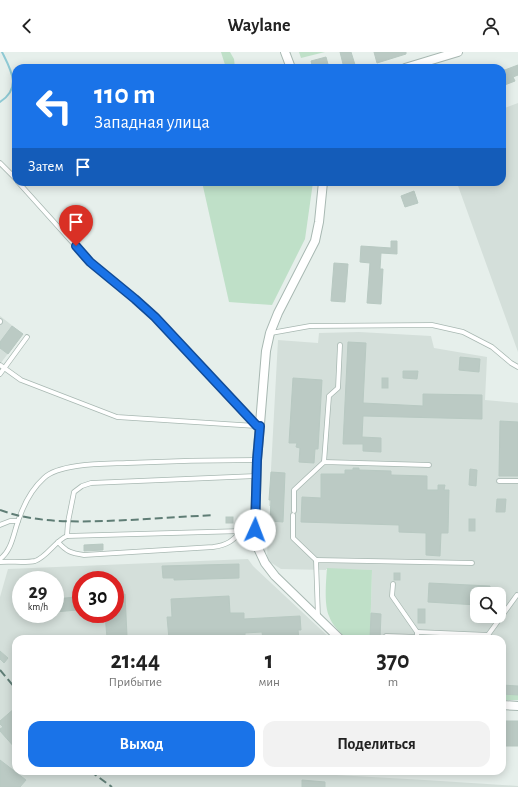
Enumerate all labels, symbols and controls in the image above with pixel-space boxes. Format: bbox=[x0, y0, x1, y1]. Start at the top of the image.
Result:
icon: back bbox=[16, 15, 38, 37]
icon: person bbox=[480, 15, 502, 37]
text: Waylane bbox=[227, 17, 291, 35]
icon: left bbox=[28, 80, 80, 132]
text: 110 m bbox=[94, 81, 156, 109]
text: Западная улица bbox=[94, 114, 210, 132]
icon: arrive bbox=[72, 156, 94, 178]
text: Затем bbox=[28, 159, 64, 174]
pin bbox=[59, 205, 93, 246]
icon: arrive bbox=[65, 211, 87, 233]
position arrow bbox=[234, 509, 276, 551]
speed limit sign: 30 bbox=[72, 571, 124, 623]
text: 29 bbox=[28, 582, 48, 602]
map controls bbox=[470, 587, 506, 623]
button: search bbox=[470, 587, 506, 623]
text: km/h bbox=[28, 602, 48, 612]
text: 21:44 bbox=[110, 649, 160, 673]
text: 1 bbox=[265, 649, 273, 673]
text: 370 bbox=[376, 649, 410, 673]
text: Прибытие bbox=[108, 676, 162, 689]
text: мин bbox=[258, 676, 280, 689]
text: m bbox=[388, 676, 398, 689]
button: Выход bbox=[28, 721, 255, 767]
button: Поделиться bbox=[263, 721, 490, 767]

